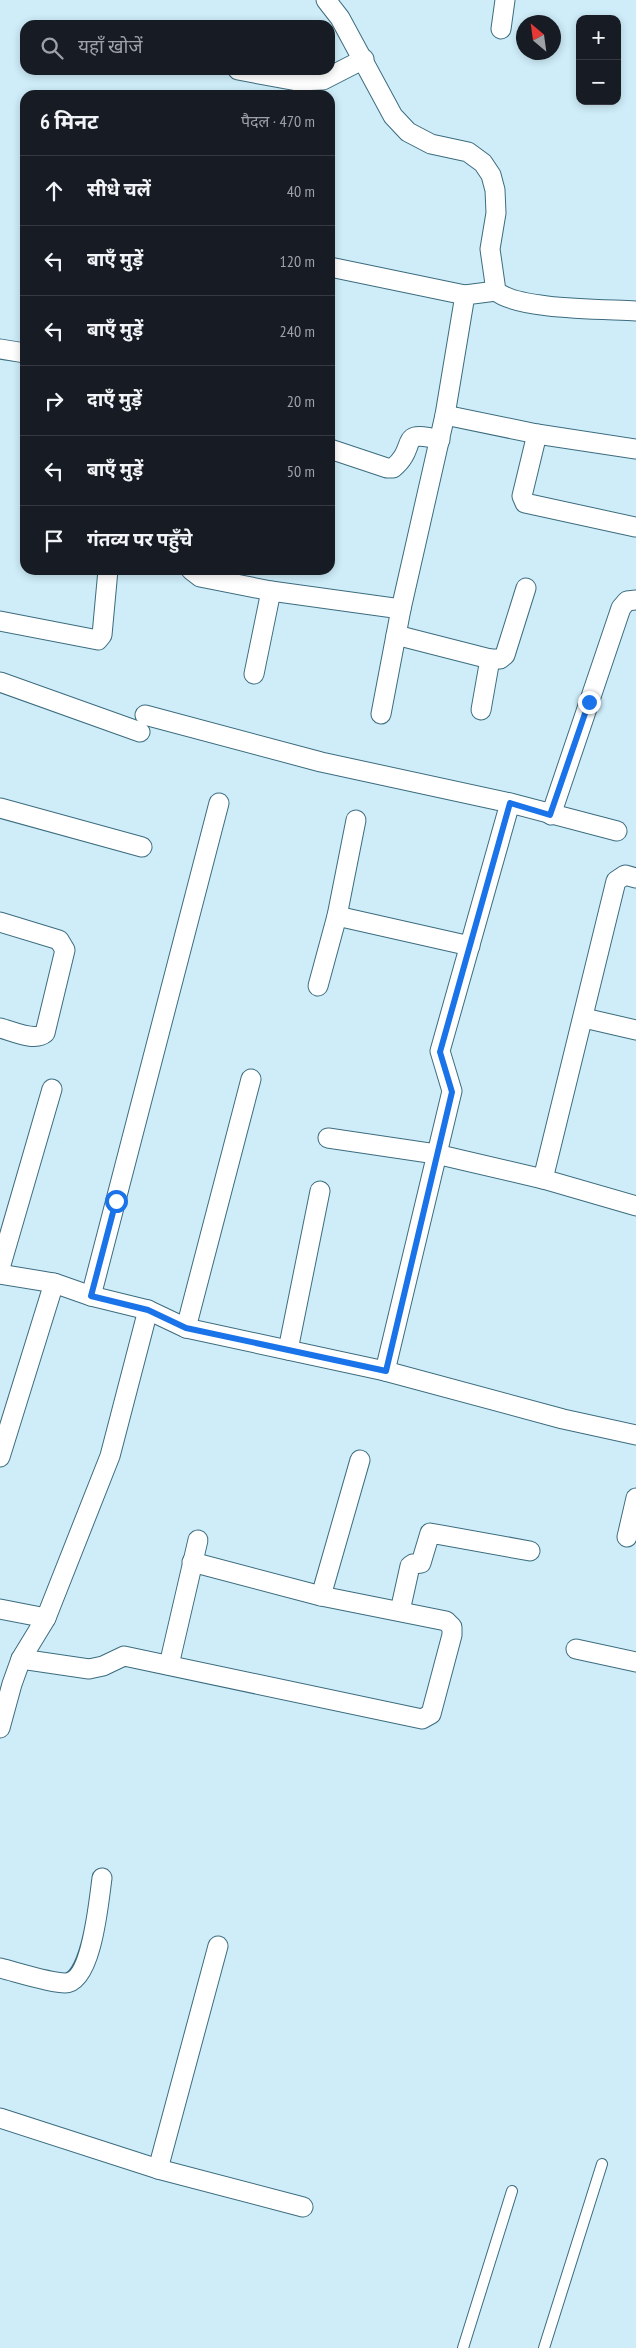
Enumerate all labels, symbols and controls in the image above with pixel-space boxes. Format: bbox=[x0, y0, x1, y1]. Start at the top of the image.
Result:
north arrow bbox=[516, 15, 561, 60]
map controls bbox=[576, 15, 621, 105]
button: + bbox=[576, 15, 621, 60]
search box bbox=[20, 20, 335, 75]
icon: search bbox=[38, 34, 66, 62]
text: यहाँ खोजें bbox=[78, 34, 143, 58]
button: − bbox=[576, 60, 621, 105]
text: 6 मिनट bbox=[40, 108, 98, 135]
text: पैदल · 470 m bbox=[241, 111, 315, 131]
icon: ahead bbox=[40, 177, 68, 205]
text: सीधे चलें bbox=[87, 177, 151, 201]
text: 40 m bbox=[287, 181, 315, 201]
icon: left bbox=[40, 247, 68, 275]
text: बाएँ मुड़ें bbox=[87, 247, 143, 271]
text: 120 m bbox=[280, 251, 315, 271]
icon: left bbox=[40, 317, 68, 345]
text: बाएँ मुड़ें bbox=[87, 317, 143, 341]
text: 240 m bbox=[280, 321, 315, 341]
icon: right bbox=[40, 387, 68, 415]
text: दाएँ मुड़ें bbox=[87, 387, 142, 411]
text: 20 m bbox=[287, 391, 315, 411]
icon: left bbox=[40, 457, 68, 485]
text: बाएँ मुड़ें bbox=[87, 457, 143, 481]
text: 50 m bbox=[287, 461, 315, 481]
icon: arrive bbox=[40, 527, 68, 555]
text: गंतव्य पर पहुँचे bbox=[87, 527, 192, 551]
route end bbox=[578, 691, 601, 714]
route start bbox=[105, 1190, 128, 1213]

